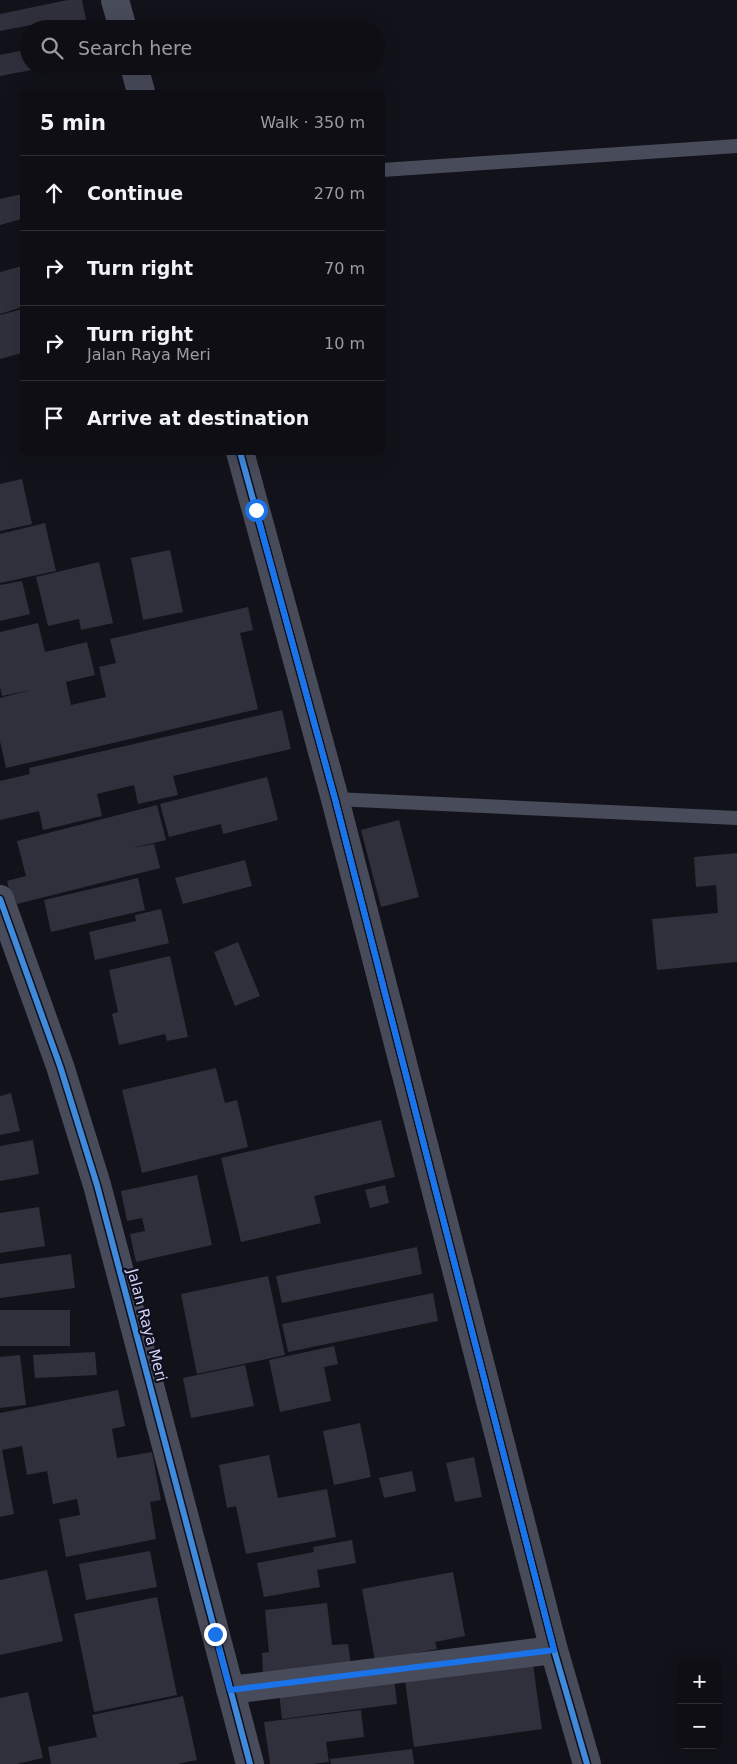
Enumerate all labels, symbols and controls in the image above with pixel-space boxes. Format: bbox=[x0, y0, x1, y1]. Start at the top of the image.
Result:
search box bbox=[20, 20, 385, 75]
icon: search bbox=[38, 34, 66, 62]
text: Search here bbox=[78, 37, 192, 59]
text: 5 min bbox=[40, 111, 106, 135]
text: Walk · 350 m bbox=[260, 113, 365, 132]
icon: ahead bbox=[40, 179, 68, 207]
text: Continue bbox=[87, 182, 183, 204]
text: 270 m bbox=[314, 184, 365, 203]
icon: right bbox=[40, 254, 68, 282]
text: Turn right bbox=[87, 257, 193, 279]
text: 70 m bbox=[324, 259, 365, 278]
text: Turn right bbox=[87, 323, 193, 345]
icon: right bbox=[40, 329, 68, 357]
text: 10 m bbox=[324, 334, 365, 353]
text: Jalan Raya Meri bbox=[87, 345, 211, 364]
icon: arrive bbox=[40, 404, 68, 432]
text: Arrive at destination bbox=[87, 407, 309, 429]
route start bbox=[245, 499, 268, 522]
street label: Jalan Raya Meri bbox=[123, 1266, 171, 1383]
route end bbox=[204, 1623, 227, 1646]
map controls bbox=[677, 1659, 722, 1749]
button: + bbox=[677, 1659, 722, 1704]
button: − bbox=[677, 1704, 722, 1749]

